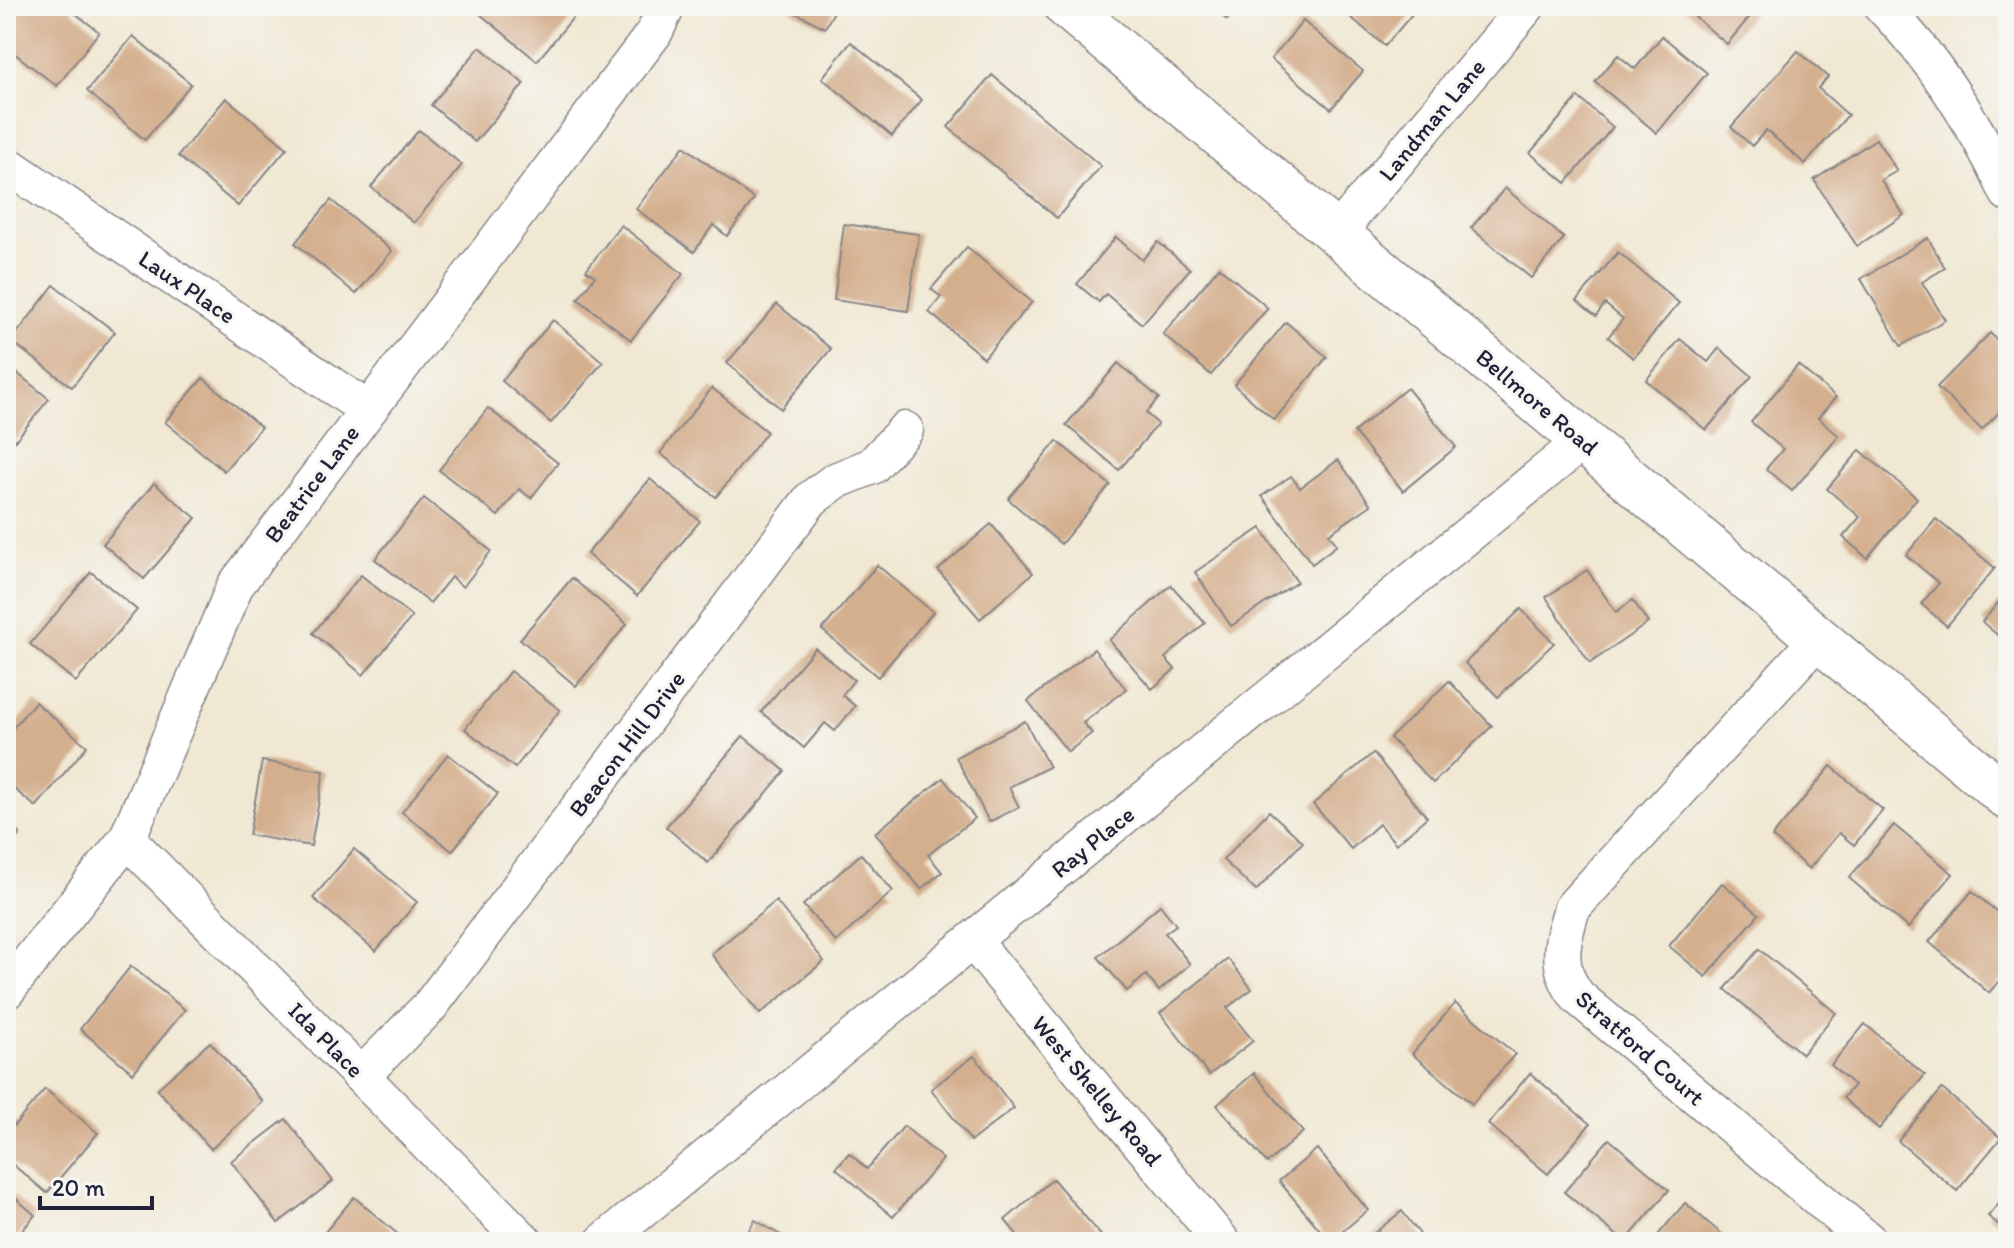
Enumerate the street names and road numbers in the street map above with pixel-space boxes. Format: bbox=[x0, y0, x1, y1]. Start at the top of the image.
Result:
street label: Landman Lane bbox=[1372, 53, 1491, 187]
street label: Laux Place bbox=[133, 244, 241, 330]
street label: Bellmore Road bbox=[1470, 342, 1604, 461]
street label: Beatrice Lane bbox=[258, 419, 365, 548]
street label: Beacon Hill Drive bbox=[562, 665, 691, 822]
street label: Ray Place bbox=[1045, 799, 1140, 884]
street label: Stratford Court bbox=[1570, 984, 1711, 1111]
street label: Ida Place bbox=[282, 996, 370, 1084]
street label: West Shelley Road bbox=[1026, 1010, 1169, 1172]

